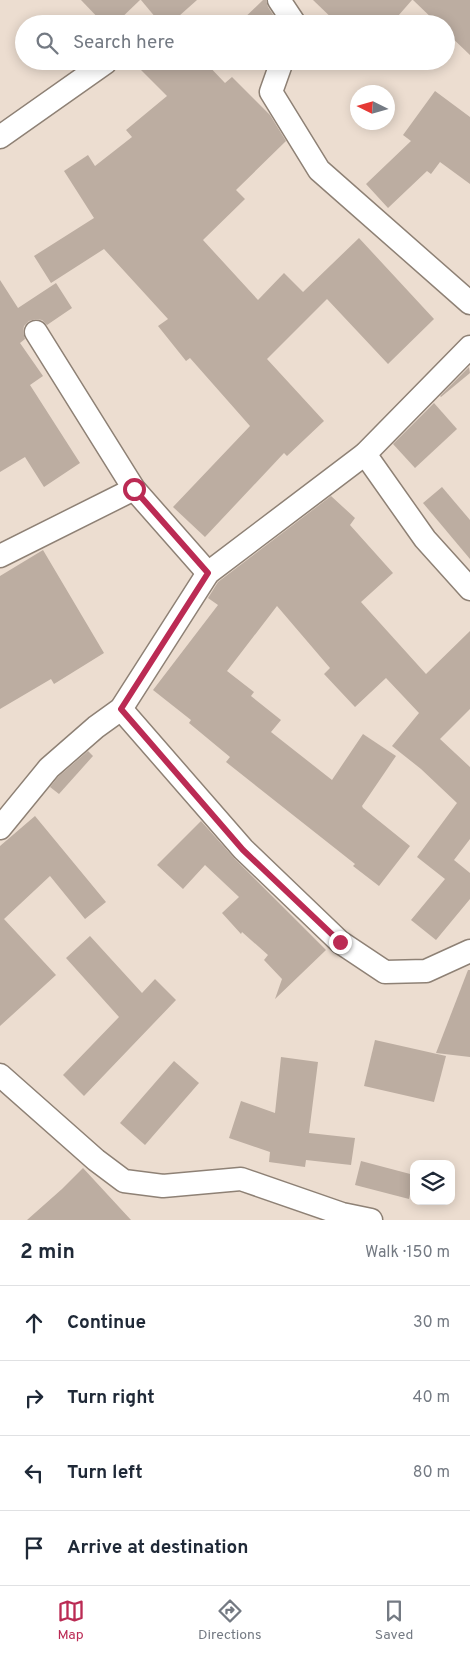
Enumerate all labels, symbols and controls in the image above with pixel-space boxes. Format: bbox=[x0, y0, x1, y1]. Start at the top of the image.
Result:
search box bbox=[15, 15, 455, 70]
icon: search bbox=[33, 29, 61, 57]
text: Search here bbox=[73, 31, 175, 55]
north arrow bbox=[350, 85, 395, 130]
route start bbox=[123, 478, 146, 501]
route end bbox=[329, 931, 352, 954]
map controls bbox=[410, 1160, 455, 1205]
button: layers bbox=[410, 1160, 455, 1205]
text: 2 min bbox=[20, 1239, 75, 1266]
text: Walk · 150 m bbox=[365, 1243, 450, 1263]
icon: ahead bbox=[20, 1309, 48, 1337]
text: Continue bbox=[67, 1311, 146, 1335]
text: 30 m bbox=[413, 1313, 450, 1333]
icon: right bbox=[20, 1384, 48, 1412]
text: Turn right bbox=[67, 1386, 155, 1410]
text: 40 m bbox=[412, 1388, 450, 1408]
icon: left bbox=[20, 1459, 48, 1487]
text: Turn left bbox=[67, 1461, 143, 1485]
text: 80 m bbox=[413, 1463, 450, 1483]
icon: arrive bbox=[20, 1534, 48, 1562]
text: Arrive at destination bbox=[67, 1536, 248, 1560]
tab: Map bbox=[57, 1597, 85, 1644]
tab: Directions bbox=[198, 1597, 262, 1644]
tab: Saved bbox=[375, 1597, 413, 1644]

